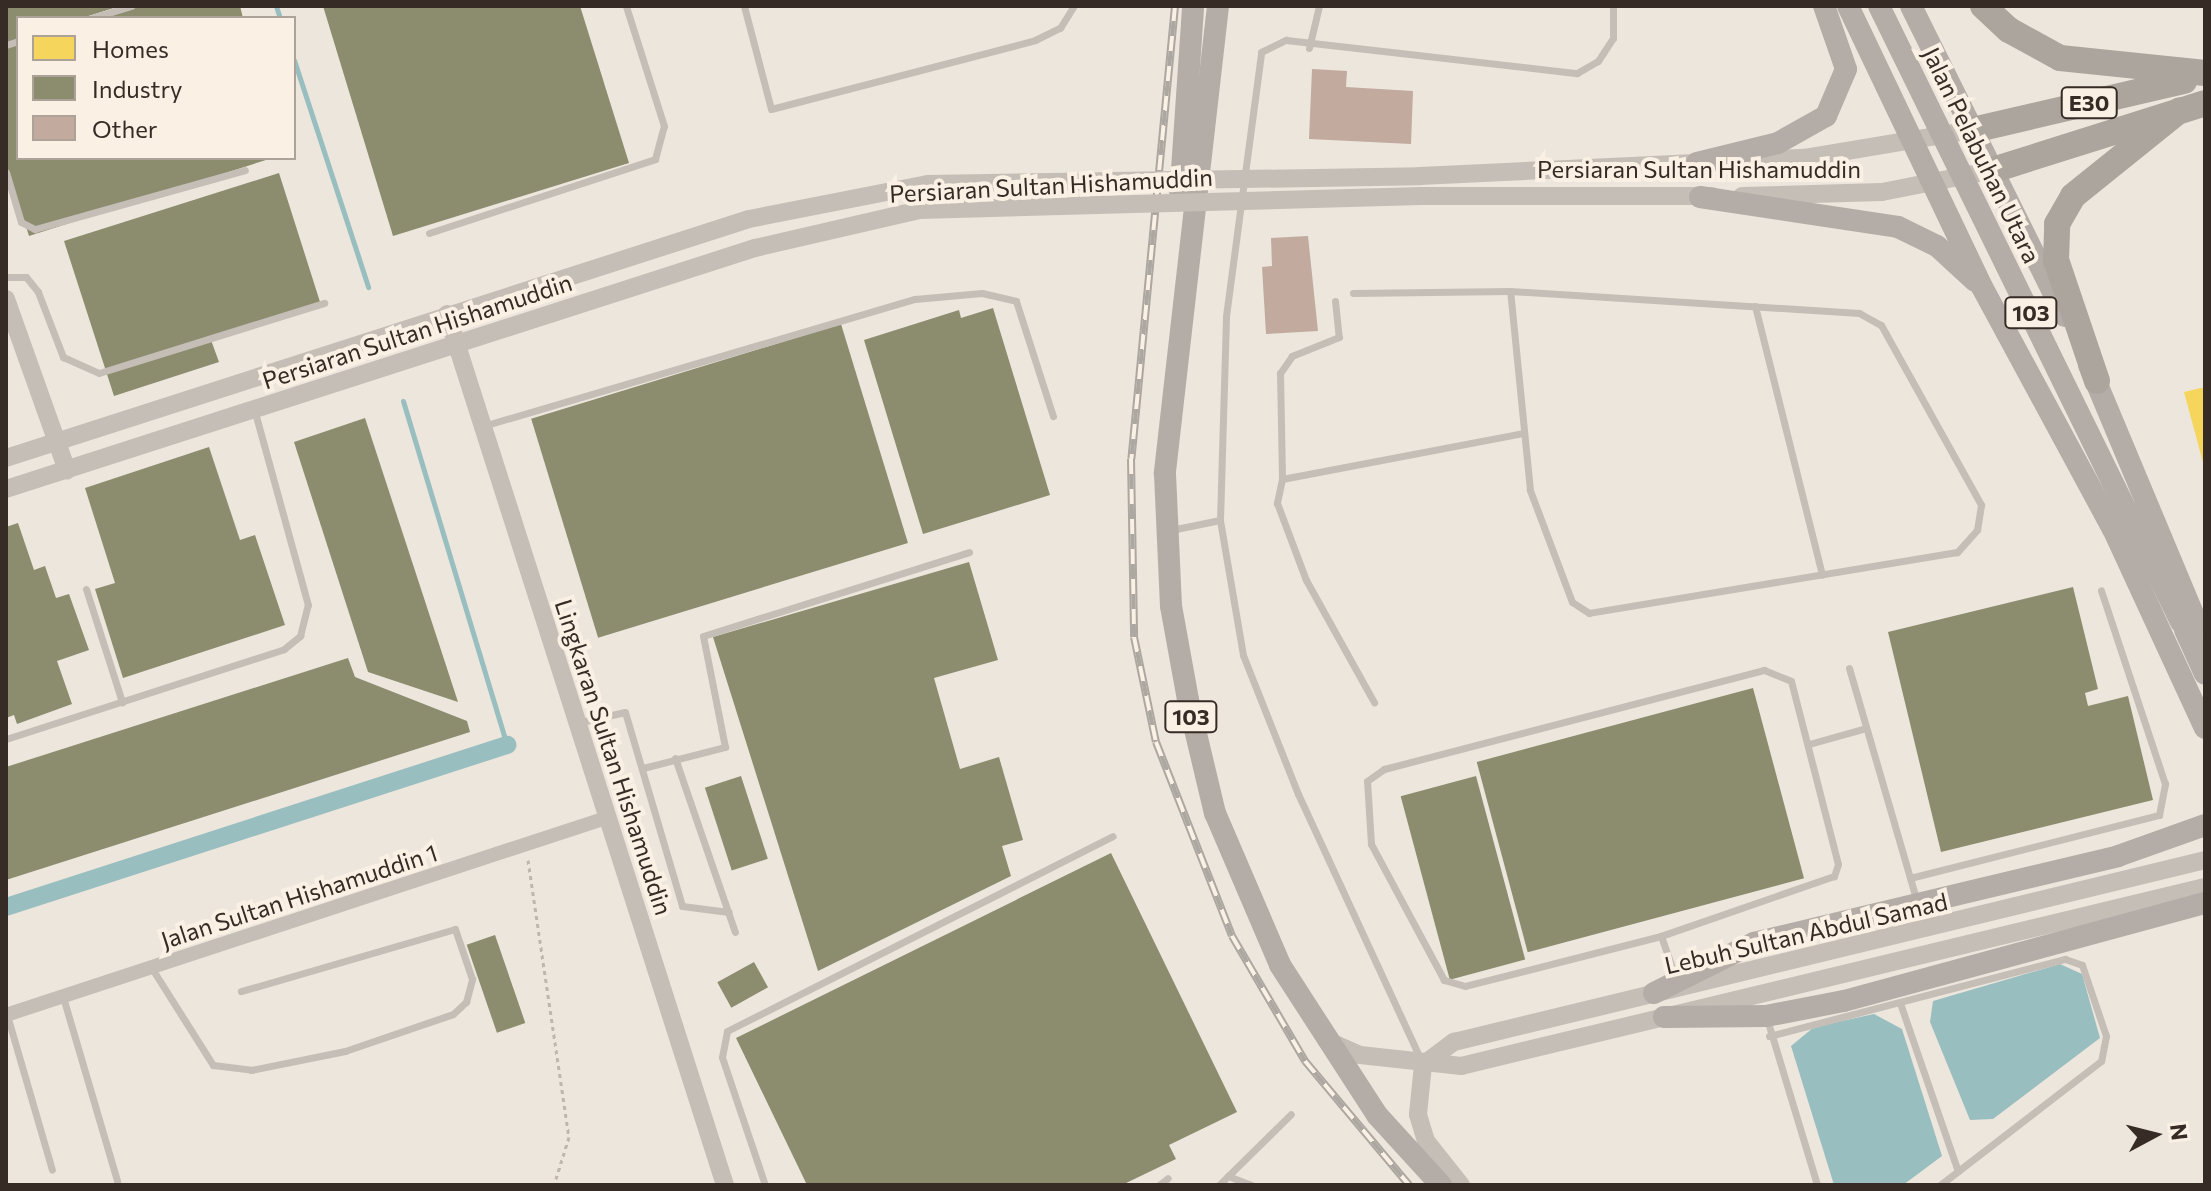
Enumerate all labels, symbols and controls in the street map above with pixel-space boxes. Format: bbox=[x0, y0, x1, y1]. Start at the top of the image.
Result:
legend bbox=[16, 16, 296, 160]
text: Homes bbox=[92, 34, 169, 63]
street label: Jalan Pelabuhan Utara bbox=[1917, 42, 2047, 268]
text: Industry bbox=[92, 74, 182, 103]
road number: E30 bbox=[2059, 85, 2119, 121]
text: Other bbox=[92, 114, 157, 143]
street label: Persiaran Sultan Hishamuddin bbox=[1537, 155, 1861, 183]
street label: Persiaran Sultan Hishamuddin bbox=[888, 162, 1214, 208]
street label: Persiaran Sultan Hishamuddin bbox=[258, 267, 576, 395]
road number: 103 bbox=[2003, 295, 2059, 331]
street label: Lingkaran Sultan Hishamuddin bbox=[549, 596, 679, 918]
road number: 103 bbox=[1163, 699, 1219, 735]
street label: Jalan Sultan Hishamuddin 1 bbox=[157, 838, 441, 954]
street label: Lebuh Sultan Abdul Samad bbox=[1662, 886, 1950, 980]
north arrow bbox=[2115, 1095, 2195, 1175]
text: N bbox=[2165, 1122, 2194, 1142]

